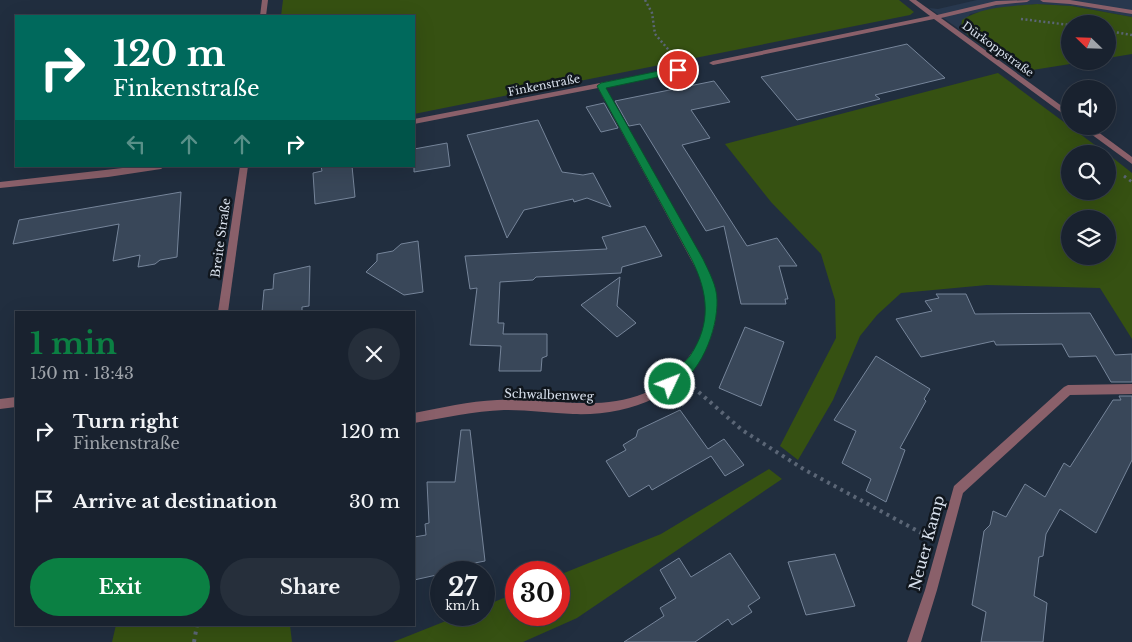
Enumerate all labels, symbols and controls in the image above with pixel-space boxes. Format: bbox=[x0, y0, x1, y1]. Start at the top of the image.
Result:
north arrow bbox=[1061, 15, 1116, 70]
map controls bbox=[1061, 15, 1116, 265]
street label: Dürkoppstraße bbox=[959, 18, 1037, 80]
text: 120 m bbox=[113, 32, 226, 75]
icon: right bbox=[30, 35, 95, 100]
pin bbox=[657, 49, 699, 91]
icon: arrive bbox=[664, 56, 692, 84]
street label: Finkenstraße bbox=[507, 71, 581, 99]
text: Finkenstraße bbox=[113, 75, 260, 102]
button: sound bbox=[1061, 80, 1116, 135]
icon: left bbox=[122, 130, 150, 158]
icon: ahead bbox=[175, 130, 203, 158]
icon: ahead bbox=[228, 130, 256, 158]
icon: right bbox=[281, 130, 309, 158]
button: search bbox=[1061, 145, 1116, 200]
street label: Breite Straße bbox=[207, 197, 234, 279]
button: layers bbox=[1061, 210, 1116, 265]
text: 1 min bbox=[30, 325, 117, 362]
button: close bbox=[348, 328, 400, 380]
position arrow bbox=[643, 357, 695, 409]
text: 150 m · 13:43 bbox=[30, 363, 134, 383]
street label: Schwalbenweg bbox=[504, 385, 595, 404]
text: Turn right bbox=[73, 410, 179, 433]
icon: right bbox=[30, 417, 58, 445]
text: 120 m bbox=[340, 420, 400, 443]
text: Finkenstraße bbox=[73, 433, 180, 453]
icon: arrive bbox=[30, 487, 58, 515]
text: Arrive at destination bbox=[73, 490, 277, 513]
text: 30 m bbox=[349, 490, 400, 513]
street label: Neuer Kamp bbox=[905, 493, 948, 593]
button: Exit bbox=[30, 558, 210, 616]
button: Share bbox=[220, 558, 400, 616]
speed limit sign: 30 bbox=[505, 561, 570, 626]
text: 27 bbox=[448, 572, 477, 603]
text: km/h bbox=[445, 598, 480, 613]

